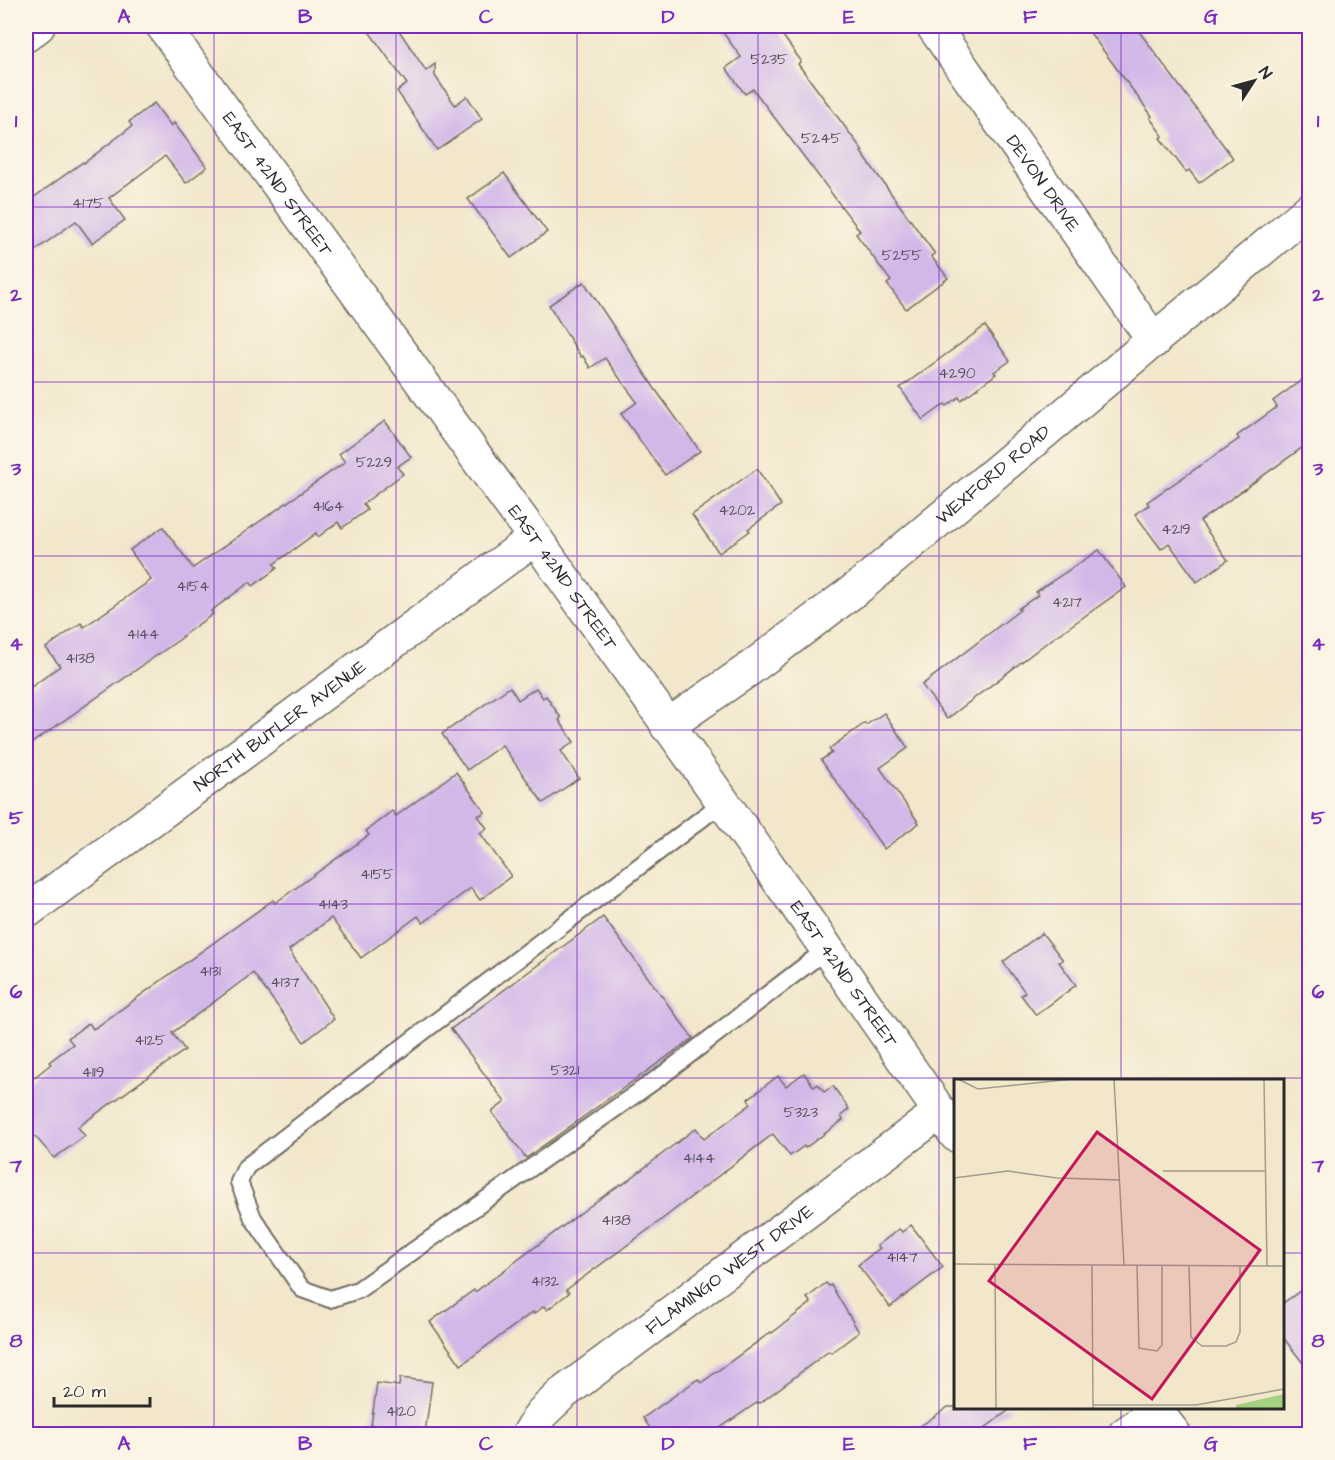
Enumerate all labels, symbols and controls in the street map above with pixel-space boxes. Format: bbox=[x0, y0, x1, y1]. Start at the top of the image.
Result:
text: A bbox=[118, 3, 131, 31]
text: B bbox=[298, 3, 313, 31]
text: C bbox=[479, 3, 494, 31]
text: D bbox=[662, 3, 675, 31]
text: E bbox=[843, 3, 855, 31]
text: F bbox=[1023, 3, 1038, 31]
text: G bbox=[1204, 3, 1218, 31]
house number: 5235 bbox=[750, 49, 788, 70]
north arrow bbox=[1224, 51, 1284, 111]
text: N bbox=[1253, 62, 1277, 83]
text: 1 bbox=[15, 107, 18, 135]
street label: EAST 42ND STREET bbox=[216, 107, 339, 262]
text: 1 bbox=[1317, 107, 1320, 135]
house number: 5245 bbox=[801, 128, 841, 149]
street label: DEVON DRIVE bbox=[1000, 130, 1086, 237]
house number: 4175 bbox=[72, 193, 104, 214]
house number: 5255 bbox=[882, 245, 923, 266]
text: 2 bbox=[9, 281, 22, 309]
text: 2 bbox=[1311, 281, 1324, 309]
house number: 4290 bbox=[939, 363, 976, 384]
street label: WEXFORD ROAD bbox=[931, 419, 1056, 530]
house number: 5229 bbox=[356, 452, 392, 473]
text: 3 bbox=[10, 455, 22, 483]
text: 3 bbox=[1312, 455, 1324, 483]
house number: 4164 bbox=[312, 496, 344, 517]
street label: EAST 42ND STREET bbox=[502, 500, 623, 656]
house number: 4202 bbox=[719, 500, 756, 521]
house number: 4219 bbox=[1161, 519, 1191, 540]
house number: 4154 bbox=[177, 576, 209, 597]
house number: 4217 bbox=[1052, 592, 1082, 613]
house number: 4144 bbox=[127, 624, 159, 645]
text: 4 bbox=[9, 630, 23, 658]
text: 4 bbox=[1311, 630, 1325, 658]
house number: 4138 bbox=[65, 648, 95, 669]
street label: NORTH BUTLER AVENUE bbox=[189, 654, 372, 798]
text: 5 bbox=[9, 804, 24, 832]
text: 5 bbox=[1311, 804, 1326, 832]
house number: 4155 bbox=[360, 864, 394, 885]
house number: 4143 bbox=[318, 894, 348, 915]
street label: EAST 42ND STREET bbox=[784, 896, 904, 1053]
house number: 4131 bbox=[199, 961, 221, 982]
house number: 4137 bbox=[271, 972, 300, 993]
text: 6 bbox=[10, 978, 23, 1006]
text: 6 bbox=[1312, 978, 1325, 1006]
house number: 4125 bbox=[134, 1030, 166, 1051]
house number: 5321 bbox=[551, 1060, 579, 1081]
house number: 4119 bbox=[82, 1062, 104, 1083]
inset map bbox=[954, 1079, 1284, 1409]
house number: 5323 bbox=[784, 1102, 819, 1123]
house number: 4144 bbox=[683, 1148, 715, 1169]
text: 7 bbox=[9, 1152, 23, 1180]
text: 7 bbox=[1311, 1152, 1325, 1180]
street label: FLAMINGO WEST DRIVE bbox=[640, 1198, 819, 1341]
house number: 4138 bbox=[601, 1210, 631, 1231]
house number: 4147 bbox=[886, 1247, 918, 1268]
house number: 4132 bbox=[531, 1271, 560, 1292]
text: 8 bbox=[10, 1327, 23, 1355]
text: 8 bbox=[1312, 1327, 1325, 1355]
scale bar bbox=[54, 1370, 150, 1408]
text: 20 m bbox=[63, 1379, 106, 1404]
house number: 4120 bbox=[386, 1401, 417, 1422]
text: A bbox=[118, 1430, 131, 1458]
text: B bbox=[298, 1430, 313, 1458]
text: C bbox=[479, 1430, 494, 1458]
text: D bbox=[662, 1430, 675, 1458]
text: E bbox=[843, 1430, 855, 1458]
text: F bbox=[1023, 1430, 1038, 1458]
text: G bbox=[1204, 1430, 1218, 1458]

